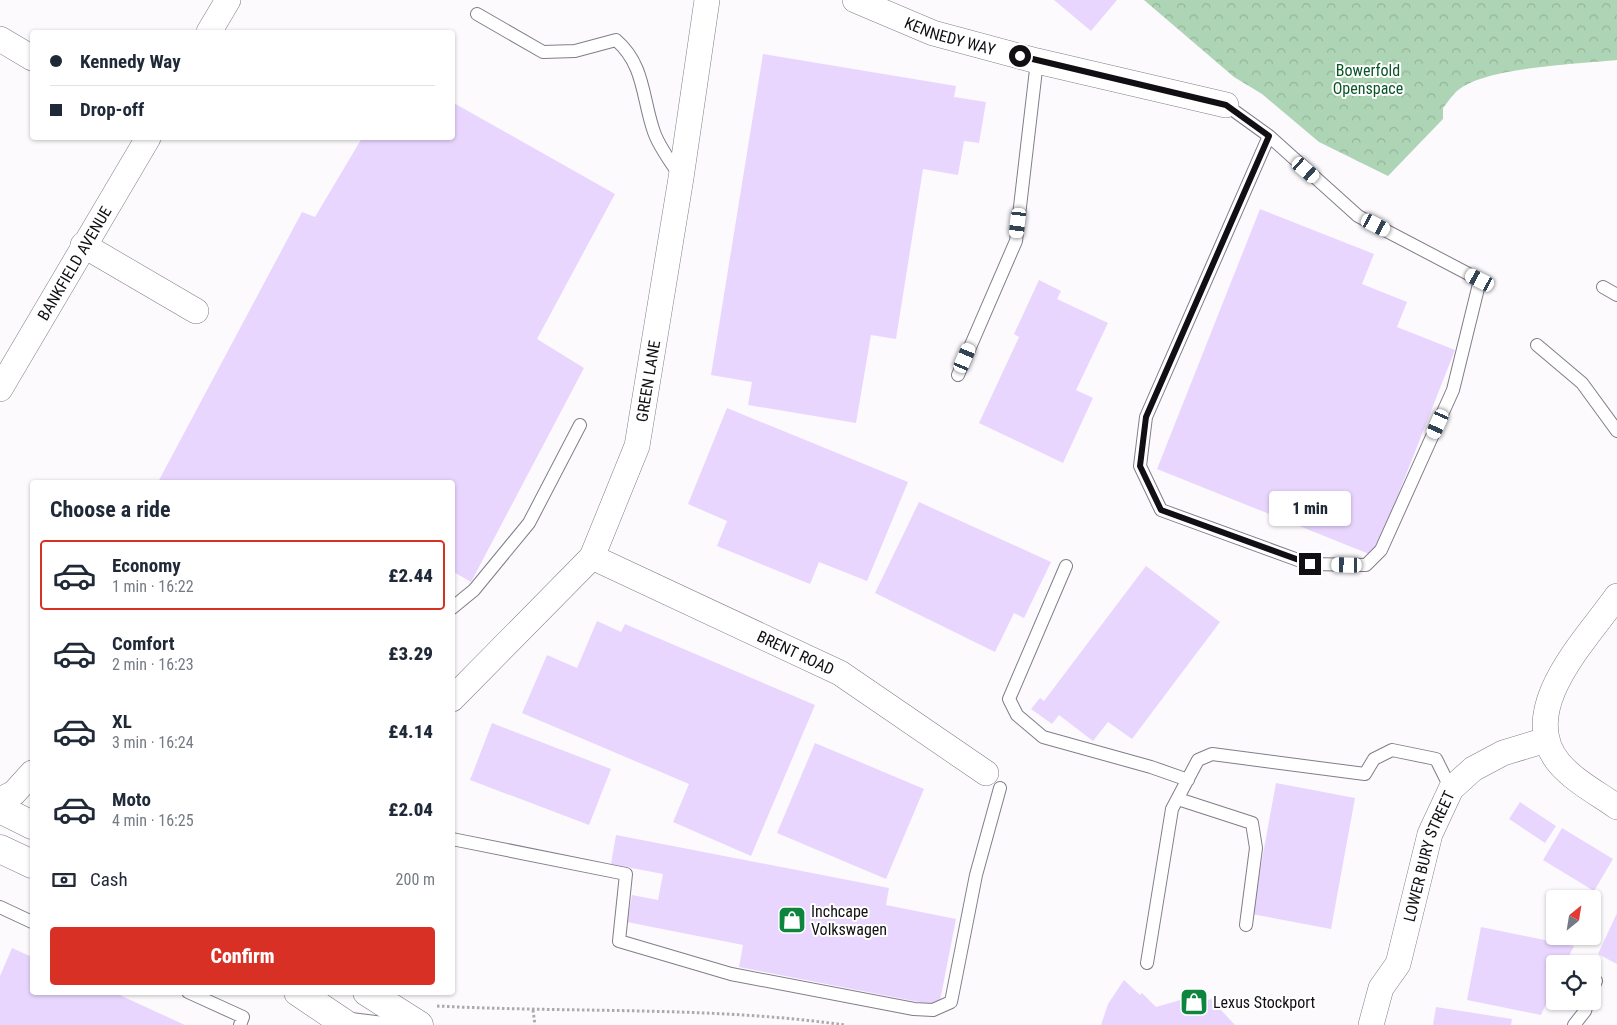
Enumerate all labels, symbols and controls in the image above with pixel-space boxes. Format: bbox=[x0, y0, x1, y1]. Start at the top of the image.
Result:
street label: KENNEDY WAY bbox=[902, 13, 998, 59]
route start bbox=[1009, 45, 1031, 67]
text: Kennedy Way bbox=[80, 50, 181, 73]
park label: Bowerfold Openspace bbox=[1333, 61, 1403, 98]
text: Drop-off bbox=[80, 98, 144, 121]
car bbox=[1289, 154, 1322, 186]
street label: BANKFIELD AVENUE bbox=[33, 203, 115, 324]
car bbox=[1008, 207, 1027, 239]
car bbox=[1359, 212, 1392, 238]
car bbox=[1463, 266, 1496, 294]
street label: GREEN LANE bbox=[632, 339, 664, 423]
car bbox=[952, 341, 977, 375]
car bbox=[1425, 407, 1450, 441]
callout: 1 min bbox=[1269, 492, 1351, 526]
text: Choose a ride bbox=[50, 497, 171, 522]
text: 1 min bbox=[1292, 499, 1328, 518]
icon: car bbox=[52, 553, 97, 598]
route end bbox=[1299, 553, 1321, 575]
text: Economy bbox=[112, 554, 181, 577]
car bbox=[1331, 557, 1362, 573]
text: £2.44 bbox=[388, 564, 433, 587]
text: 1 min · 16:22 bbox=[112, 577, 194, 596]
street label: BRENT ROAD bbox=[754, 626, 837, 678]
icon: car bbox=[52, 631, 97, 676]
text: Comfort bbox=[112, 632, 175, 655]
text: £3.29 bbox=[388, 642, 433, 665]
text: 2 min · 16:23 bbox=[112, 655, 194, 674]
icon: car bbox=[52, 709, 97, 754]
text: XL bbox=[112, 710, 132, 733]
text: £4.14 bbox=[388, 720, 433, 743]
text: 3 min · 16:24 bbox=[112, 733, 194, 752]
icon: car bbox=[52, 787, 97, 832]
text: Moto bbox=[112, 788, 151, 811]
street label: LOWER BURY STREET bbox=[1399, 788, 1458, 924]
text: £2.04 bbox=[388, 798, 433, 821]
text: 4 min · 16:25 bbox=[112, 811, 194, 830]
icon: cash bbox=[50, 866, 78, 894]
text: Cash bbox=[90, 868, 128, 891]
text: 200 m bbox=[396, 870, 435, 889]
north arrow bbox=[1546, 890, 1601, 945]
map controls bbox=[1546, 890, 1601, 1010]
place label: Inchcape Volkswagen bbox=[811, 902, 887, 939]
shop icon: Inchcape Volkswagen bbox=[777, 905, 807, 935]
button: Confirm bbox=[50, 927, 435, 985]
button: locate bbox=[1546, 955, 1601, 1010]
shop icon: Lexus Stockport bbox=[1179, 987, 1209, 1017]
place label: Lexus Stockport bbox=[1213, 993, 1316, 1012]

